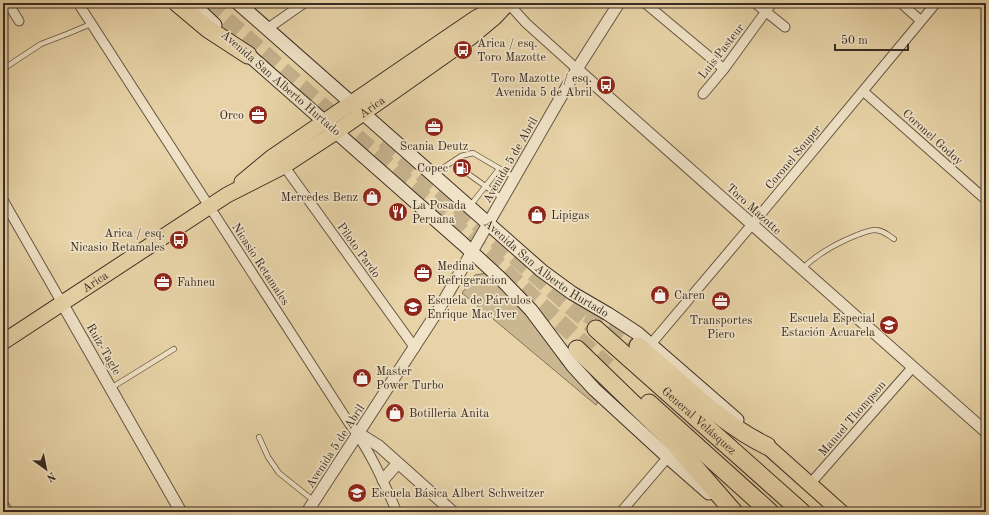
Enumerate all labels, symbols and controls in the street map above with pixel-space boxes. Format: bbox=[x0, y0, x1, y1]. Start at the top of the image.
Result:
street label: Luis Pasteur bbox=[697, 22, 747, 81]
scale bar bbox=[835, 26, 908, 52]
street label: Avenida San Alberto Hurtado bbox=[218, 29, 342, 139]
text: 50 m bbox=[841, 34, 868, 47]
place label: Arica / esq. Toro Mazotte bbox=[477, 38, 547, 64]
bus stop icon: Arica / esq. Toro Mazotte bbox=[452, 39, 474, 61]
place label: Toro Mazotte / esq. Avenida 5 de Abril bbox=[491, 73, 592, 99]
bus stop icon: Toro Mazotte / esq. Avenida 5 de Abril bbox=[595, 74, 617, 96]
street label: Arica bbox=[357, 94, 388, 121]
office icon: Orco bbox=[247, 104, 269, 126]
street label: Coronel Godoy bbox=[900, 108, 965, 168]
place label: Orco bbox=[219, 110, 244, 122]
street label: Avenida 5 de Abril bbox=[481, 115, 540, 206]
office icon: Scania Deutz bbox=[423, 116, 445, 138]
street label: Coronel Souper bbox=[763, 123, 824, 192]
place label: Scania Deutz bbox=[400, 141, 468, 153]
fuel station icon: Copec bbox=[451, 157, 473, 179]
place label: Copec bbox=[417, 163, 448, 175]
street label: Toro Mazotte bbox=[724, 182, 783, 238]
shop icon: Mercedes Benz bbox=[361, 186, 383, 208]
place label: Mercedes Benz bbox=[281, 192, 358, 204]
place label: La Posada Peruana bbox=[412, 200, 466, 226]
restaurant icon: La Posada Peruana bbox=[387, 201, 409, 223]
shop icon: Lipigas bbox=[526, 204, 548, 226]
place label: Lipigas bbox=[551, 210, 589, 222]
street label: Avenida San Alberto Hurtado bbox=[481, 217, 610, 320]
street label: Nicasio Retamales bbox=[229, 221, 291, 308]
street label: Piloto Pardo bbox=[334, 221, 382, 280]
place label: Arica / esq. Nicasio Retamales bbox=[70, 228, 165, 254]
bus stop icon: Arica / esq. Nicasio Retamales bbox=[168, 229, 190, 251]
place label: Medina Refrigeracion bbox=[437, 261, 508, 287]
office icon: Medina Refrigeracion bbox=[412, 262, 434, 284]
street label: Arica bbox=[80, 270, 111, 295]
office icon: Fahneu bbox=[152, 271, 174, 293]
place label: Fahneu bbox=[177, 277, 216, 289]
shop icon: Caren bbox=[649, 284, 671, 306]
place label: Caren bbox=[674, 290, 705, 302]
office icon: Transportes Piero bbox=[710, 290, 732, 312]
place label: Escuela de Párvulos Enrique Mac Iver bbox=[427, 295, 531, 321]
school or university icon: Escuela de Párvulos Enrique Mac Iver bbox=[402, 296, 424, 318]
place label: Escuela Especial Estación Acuarela bbox=[781, 313, 875, 339]
school or university icon: Escuela Especial Estación Acuarela bbox=[878, 314, 900, 336]
place label: Transportes Piero bbox=[689, 315, 753, 341]
street label: Ruiz-Tagle bbox=[84, 322, 123, 378]
place label: Master Power Turbo bbox=[376, 366, 444, 392]
shop icon: Master Power Turbo bbox=[351, 367, 373, 389]
street label: Manuel Thompson bbox=[817, 378, 889, 459]
street label: General Velásquez bbox=[659, 385, 738, 457]
street label: Avenida 5 de Abril bbox=[304, 402, 367, 491]
shop icon: Botilleria Anita bbox=[384, 402, 406, 424]
place label: Botilleria Anita bbox=[409, 408, 489, 420]
north arrow bbox=[26, 449, 66, 489]
text: N bbox=[44, 469, 57, 483]
school or university icon: Escuela Básica Albert Schweitzer bbox=[346, 482, 368, 504]
place label: Escuela Básica Albert Schweitzer bbox=[371, 488, 545, 500]

